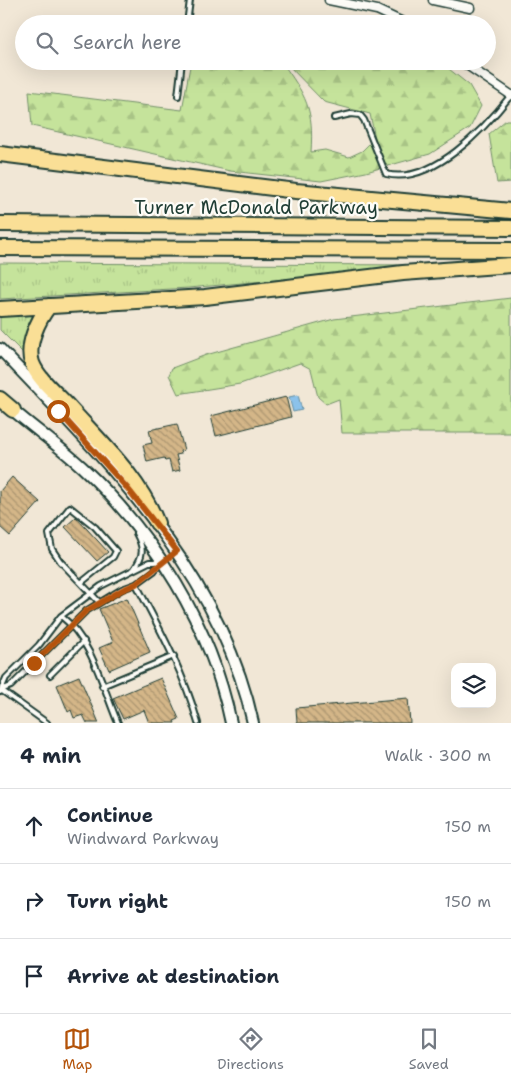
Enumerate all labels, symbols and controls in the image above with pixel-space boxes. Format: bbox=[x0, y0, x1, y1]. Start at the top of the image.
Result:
search box bbox=[15, 15, 496, 70]
icon: search bbox=[33, 29, 61, 57]
text: Search here bbox=[73, 30, 182, 55]
street label: Turner McDonald Parkway bbox=[134, 195, 378, 220]
route start bbox=[47, 400, 70, 423]
route end bbox=[23, 652, 46, 675]
map controls bbox=[451, 663, 496, 708]
button: layers bbox=[451, 663, 496, 708]
text: 4 min bbox=[20, 742, 81, 770]
text: Walk · 300 m bbox=[384, 745, 491, 766]
text: Continue bbox=[67, 803, 153, 828]
icon: ahead bbox=[20, 812, 48, 840]
text: 150 m bbox=[444, 816, 491, 837]
text: Windward Parkway bbox=[67, 828, 219, 849]
icon: right bbox=[20, 887, 48, 915]
text: Turn right bbox=[67, 889, 168, 914]
text: 150 m bbox=[444, 891, 491, 912]
icon: arrive bbox=[20, 962, 48, 990]
text: Arrive at destination bbox=[67, 964, 279, 989]
tab: Map bbox=[62, 1025, 92, 1073]
tab: Directions bbox=[217, 1025, 284, 1073]
tab: Saved bbox=[409, 1025, 449, 1073]

